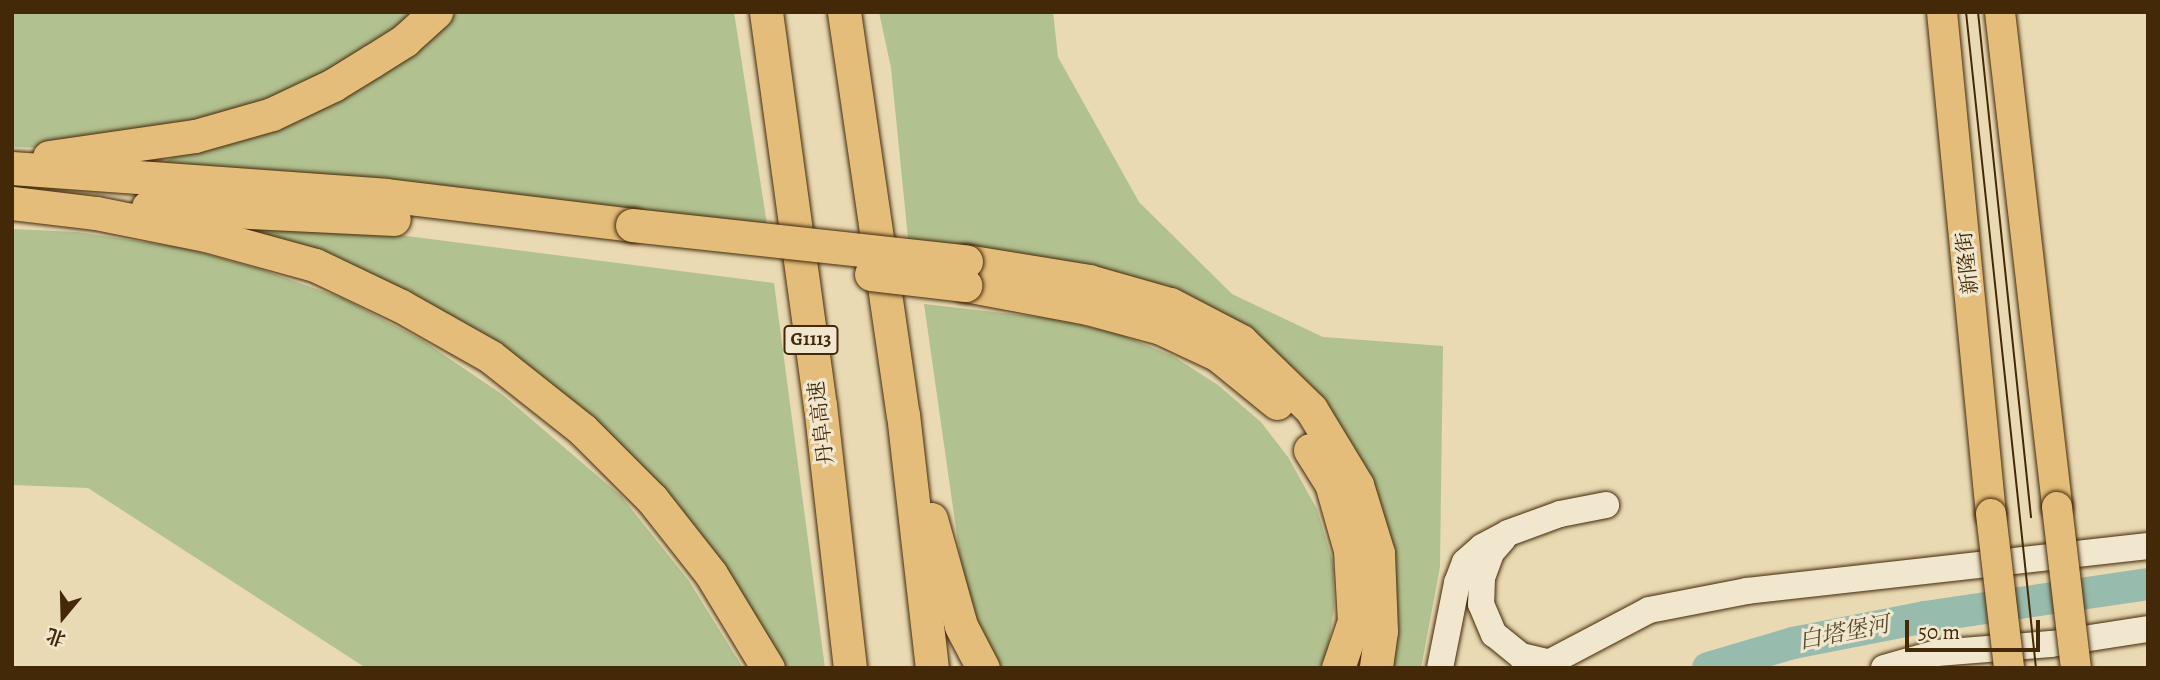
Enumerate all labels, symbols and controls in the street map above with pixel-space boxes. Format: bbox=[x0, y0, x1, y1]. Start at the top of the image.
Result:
street label: 新隆街 bbox=[1951, 230, 1983, 296]
road number: G1113 bbox=[783, 324, 839, 356]
street label: 丹阜高速 bbox=[803, 380, 839, 466]
north arrow bbox=[28, 582, 98, 652]
scale bar bbox=[1908, 606, 2043, 650]
water label: 白塔堡河 bbox=[1796, 611, 1892, 655]
text: 50 m bbox=[1918, 618, 1960, 646]
text: 北 bbox=[43, 621, 69, 652]

